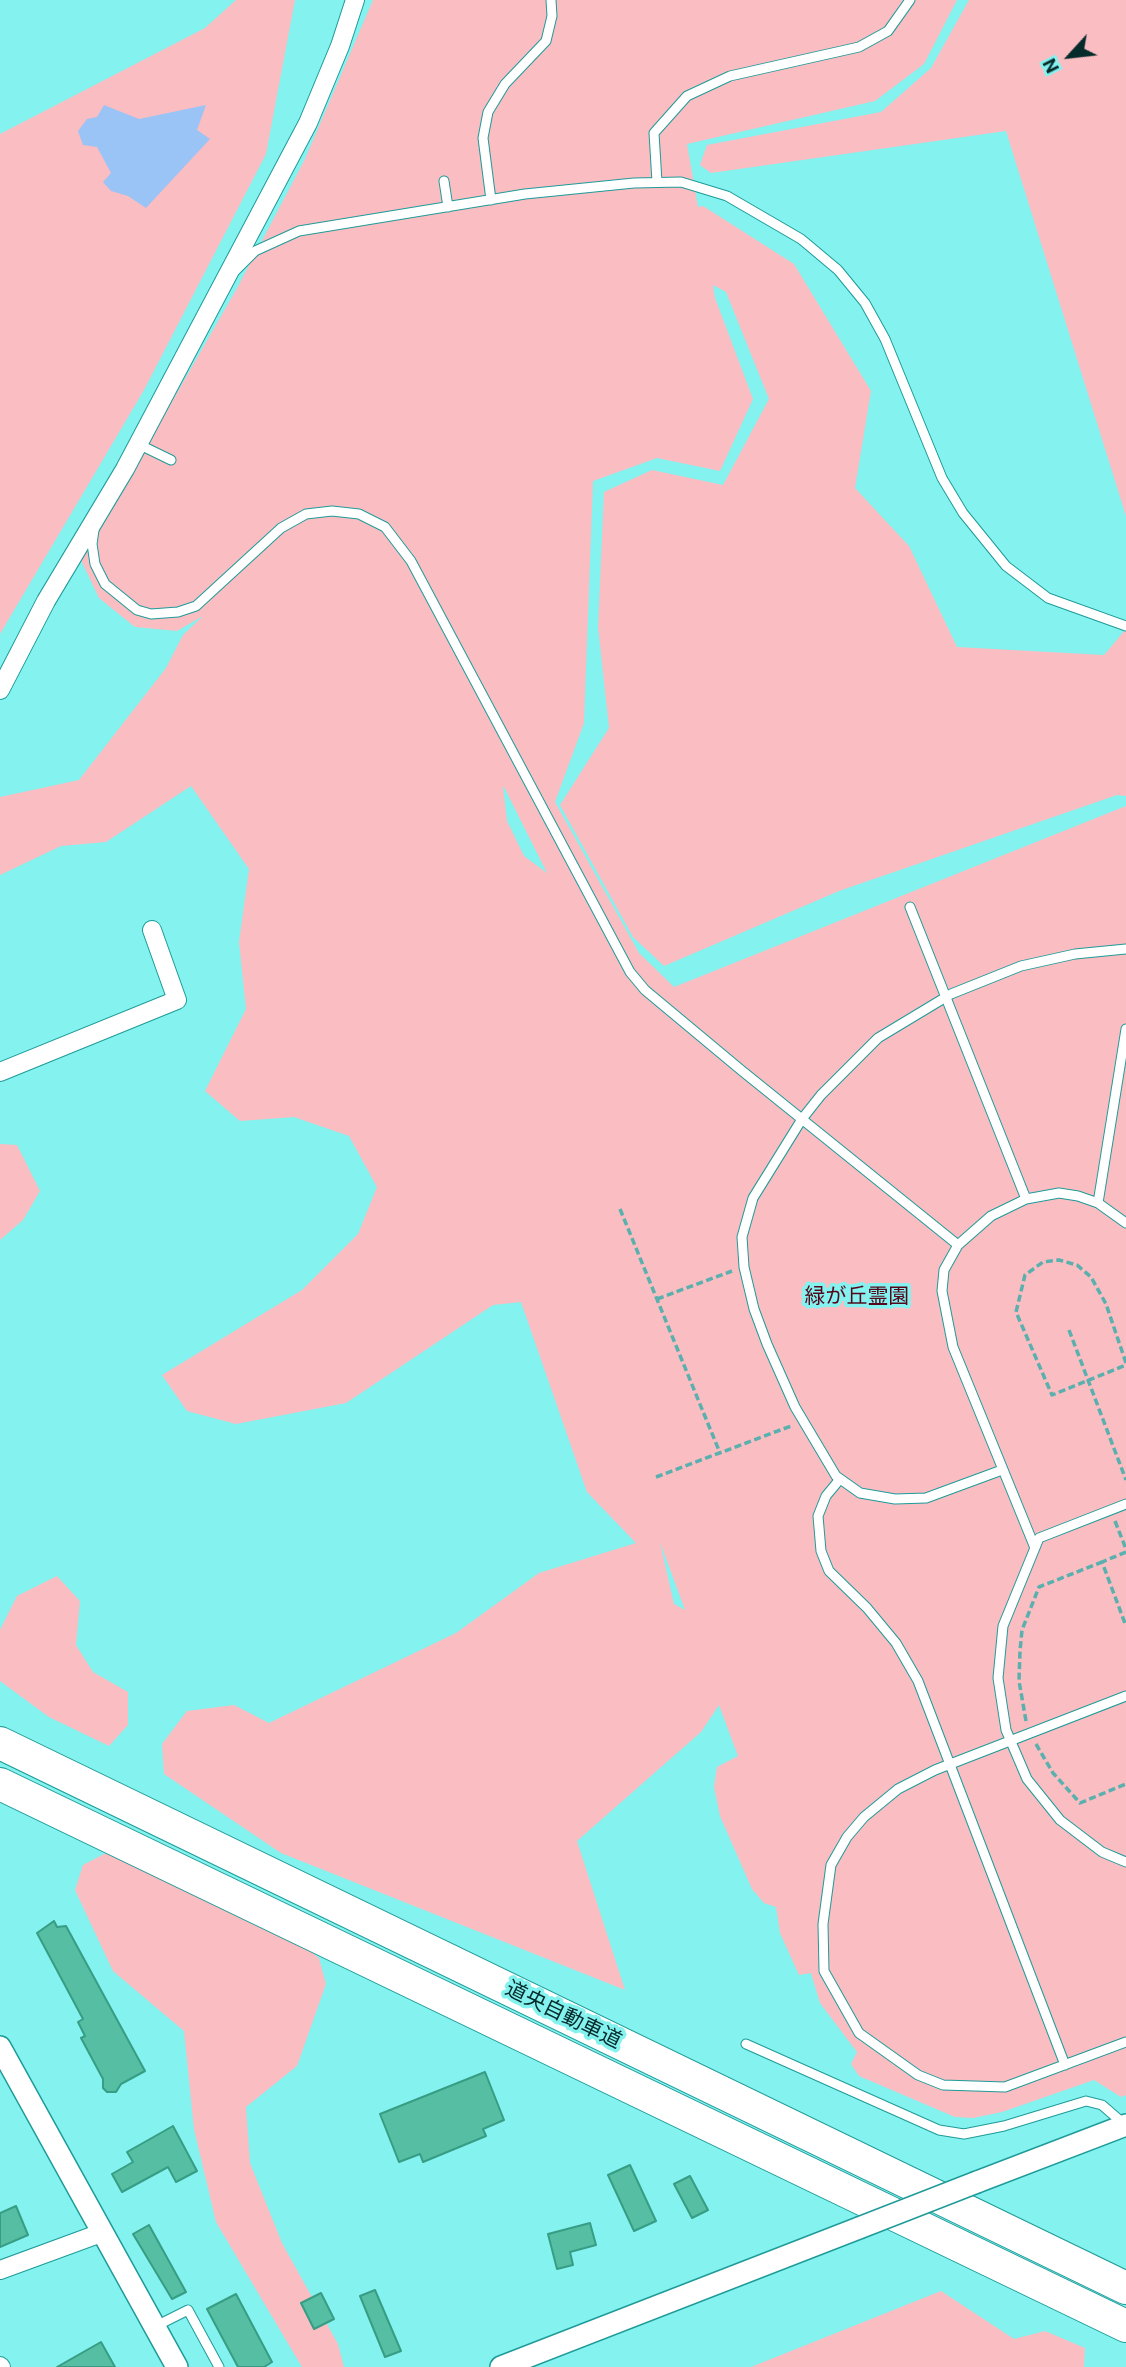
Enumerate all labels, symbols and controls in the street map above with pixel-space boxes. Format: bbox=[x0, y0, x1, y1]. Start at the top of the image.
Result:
north arrow bbox=[1035, 21, 1105, 91]
text: N bbox=[1038, 55, 1064, 77]
park label: 緑が丘霊園 bbox=[805, 1285, 909, 1311]
street label: 道央自動車道 bbox=[501, 1977, 625, 2055]

